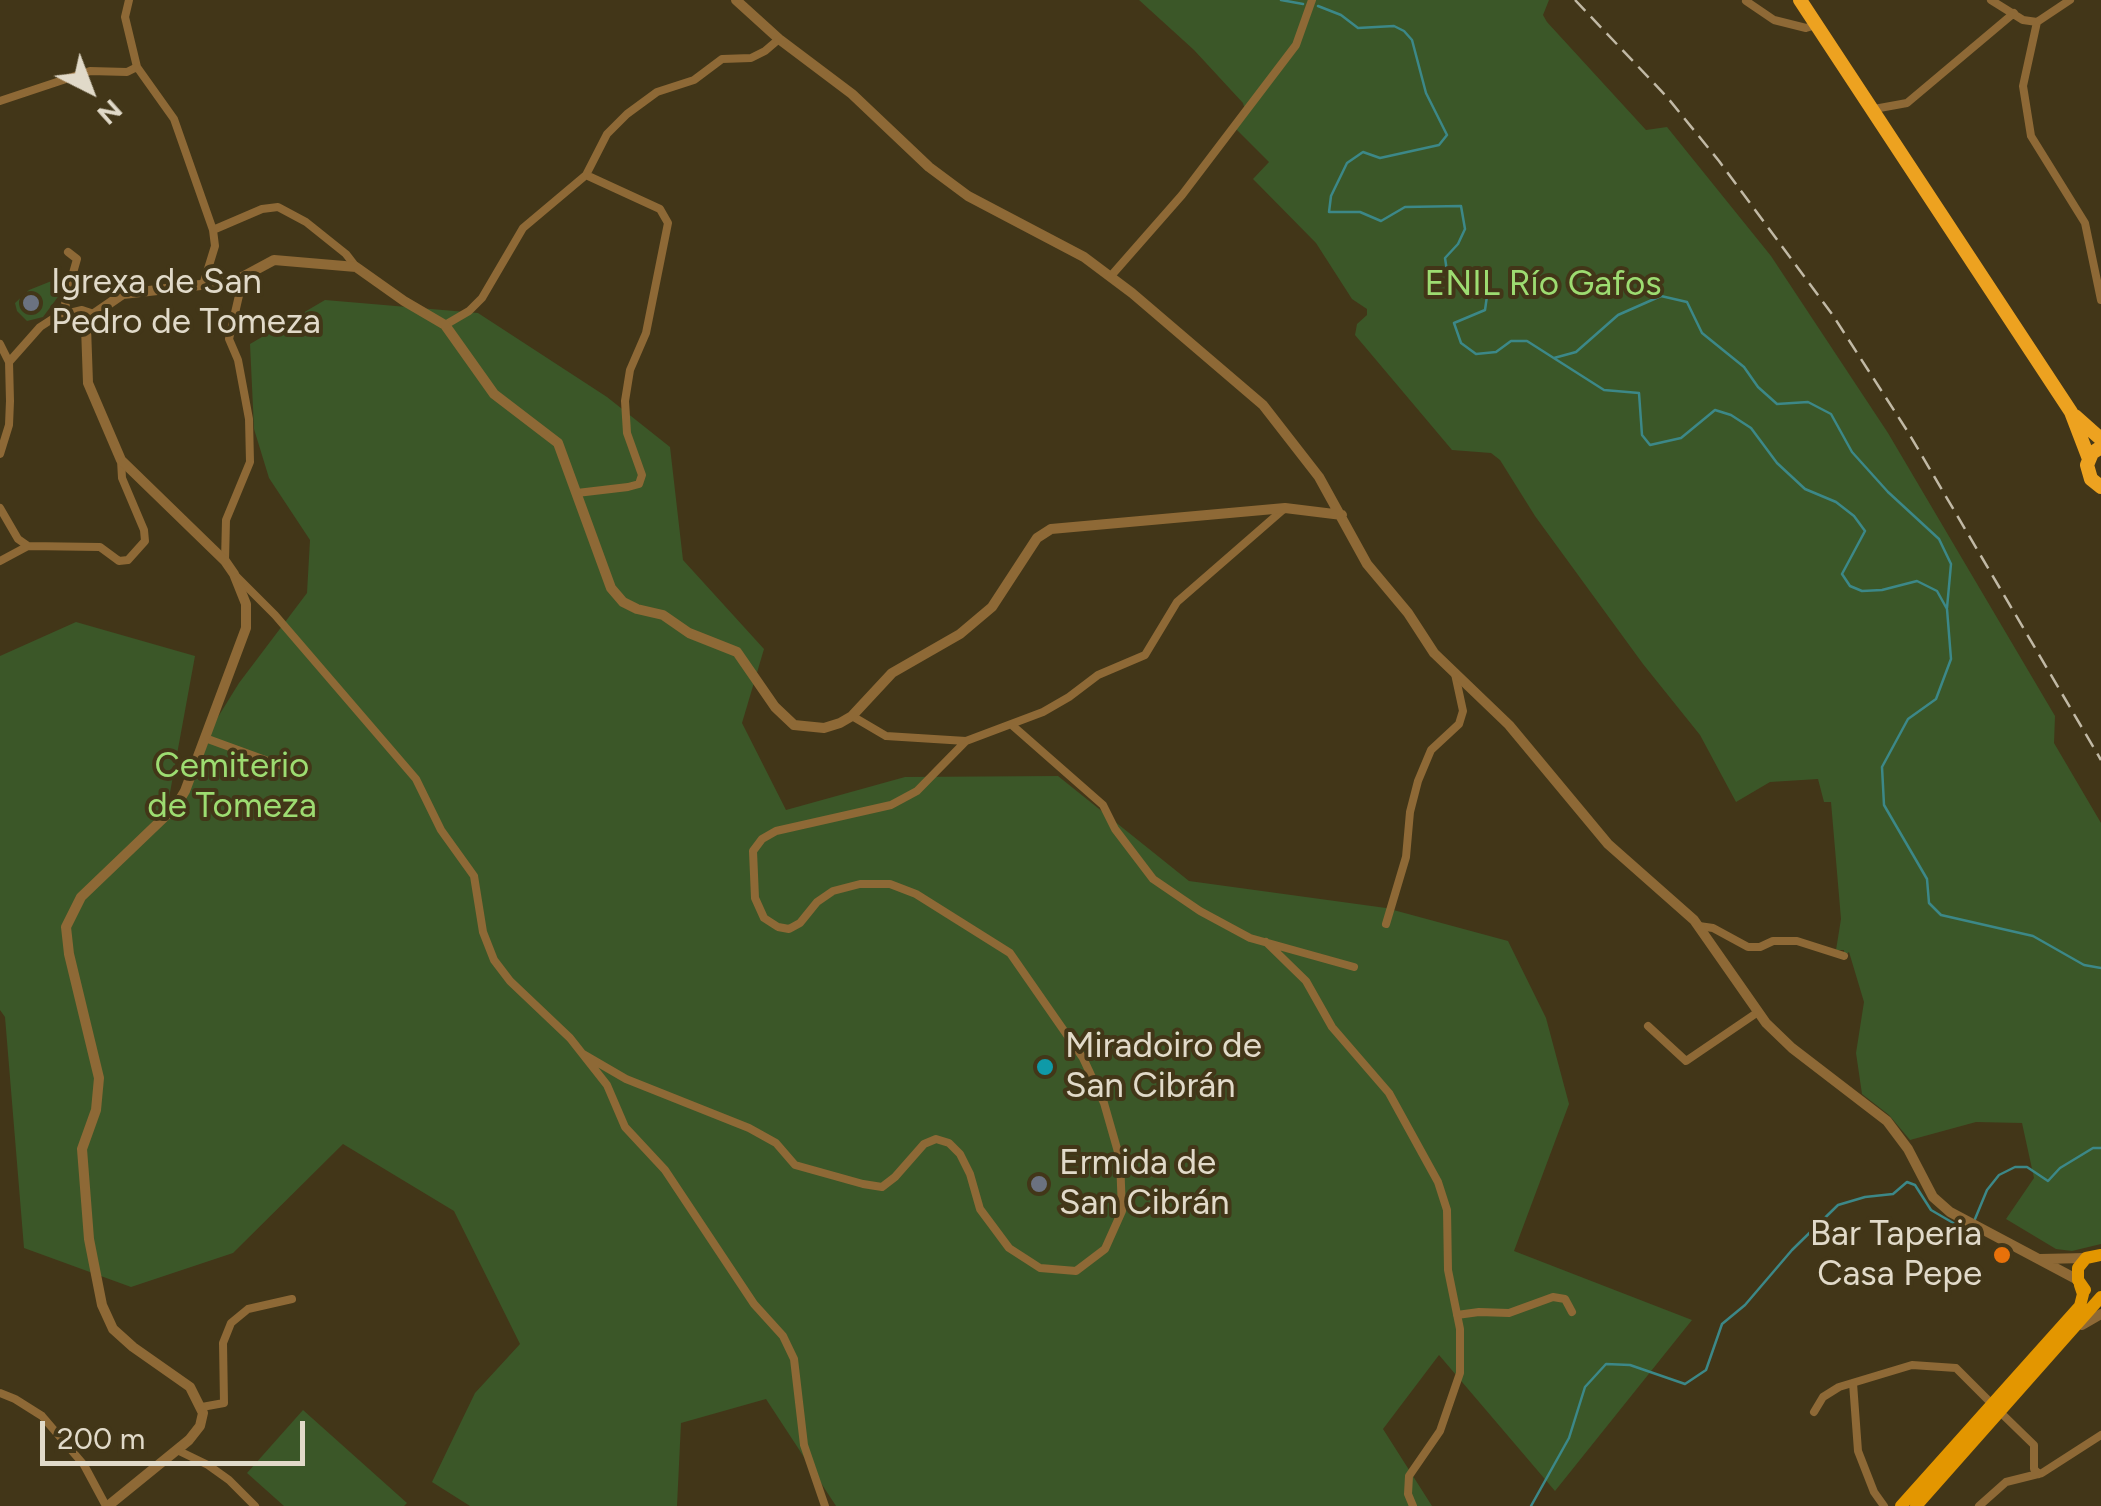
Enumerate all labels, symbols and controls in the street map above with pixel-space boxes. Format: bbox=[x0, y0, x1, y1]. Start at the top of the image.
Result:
north arrow bbox=[40, 40, 140, 140]
text: N bbox=[91, 92, 129, 132]
place label: Igrexa de San Pedro de Tomeza bbox=[51, 262, 321, 344]
park label: ENIL Río Gafos bbox=[1425, 264, 1661, 306]
marker: Igrexa de San Pedro de Tomeza bbox=[20, 292, 42, 314]
park label: Cemiterio de Tomeza bbox=[147, 746, 317, 828]
place label: Miradoiro de San Cibrán bbox=[1065, 1026, 1262, 1108]
marker: Miradoiro de San Cibrán bbox=[1034, 1056, 1056, 1078]
place label: Ermida de San Cibrán bbox=[1059, 1143, 1230, 1225]
marker: Ermida de San Cibrán bbox=[1028, 1173, 1050, 1195]
place label: Bar Taperia Casa Pepe bbox=[1810, 1214, 1982, 1296]
marker: Bar Taperia Casa Pepe bbox=[1991, 1244, 2013, 1266]
scale bar bbox=[45, 1401, 310, 1463]
text: 200 m bbox=[57, 1420, 145, 1457]

